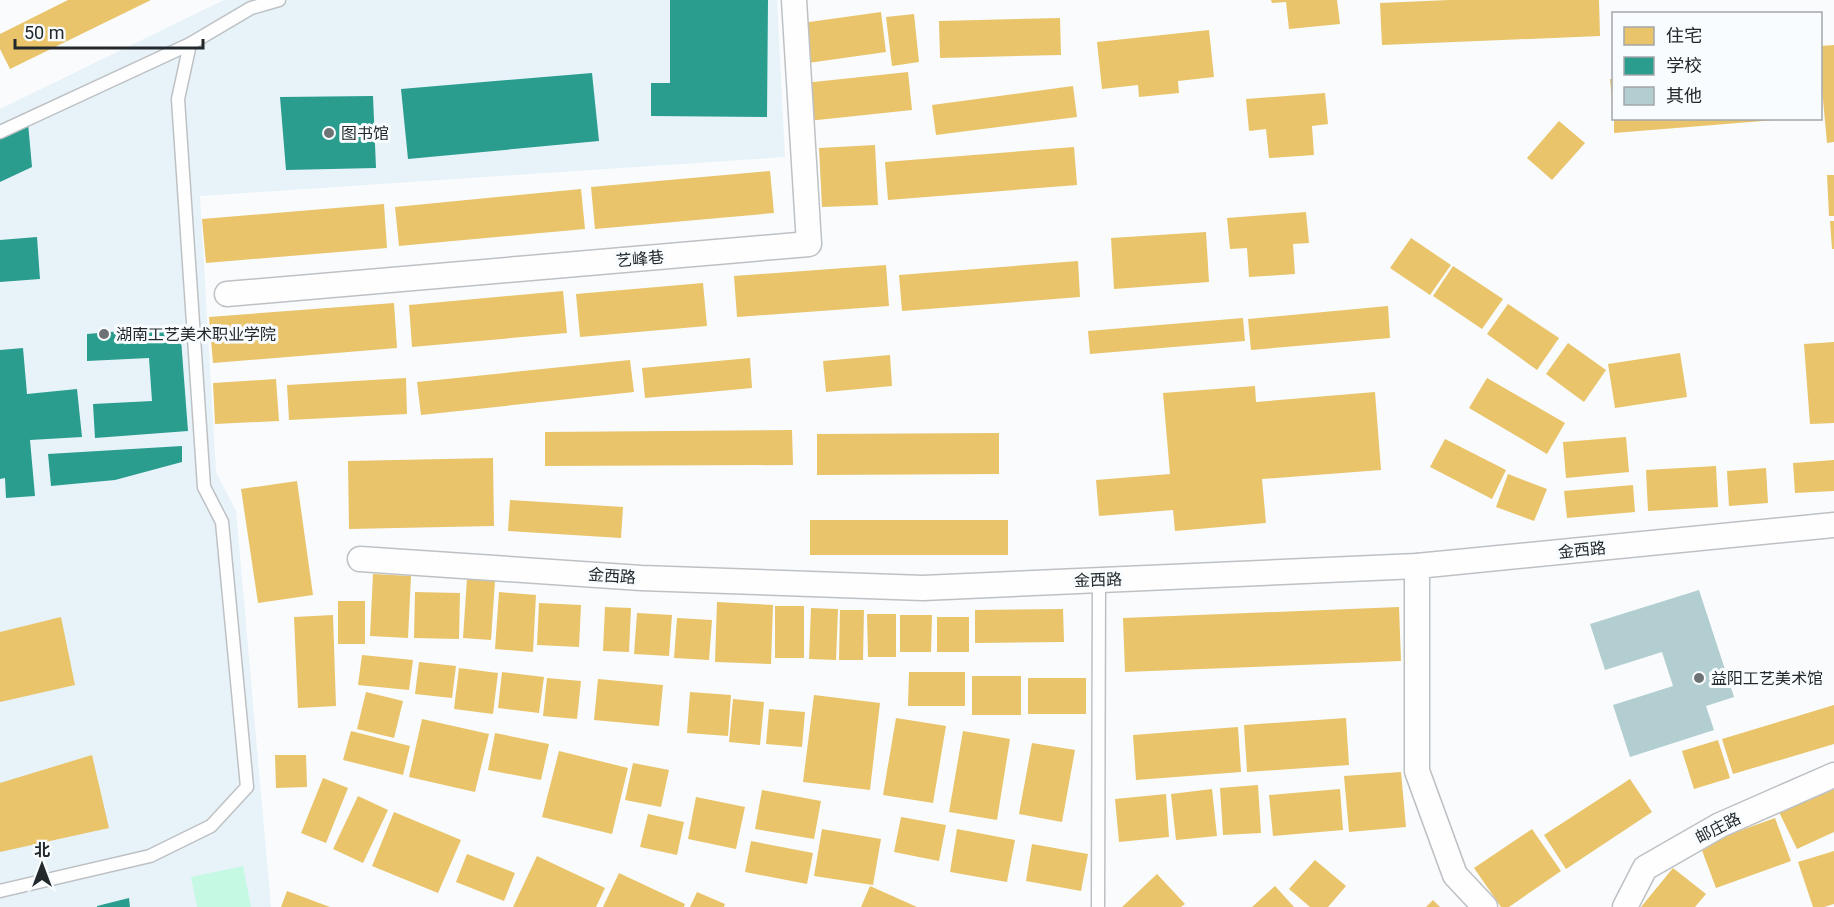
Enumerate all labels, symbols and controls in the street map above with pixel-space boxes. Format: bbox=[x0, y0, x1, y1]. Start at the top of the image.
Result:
scale bar bbox=[15, 12, 202, 50]
legend bbox=[1612, 12, 1822, 120]
text: 50 m bbox=[24, 22, 64, 43]
text: 住宅 bbox=[1666, 25, 1702, 46]
text: 学校 bbox=[1666, 55, 1702, 76]
text: 其他 bbox=[1666, 85, 1702, 106]
place label: 图书馆 bbox=[341, 124, 389, 143]
marker: 图书馆 bbox=[322, 126, 336, 140]
street label: 艺峰巷 bbox=[615, 247, 665, 271]
place label: 湖南工艺美术职业学院 bbox=[116, 325, 276, 344]
marker: 湖南工艺美术职业学院 bbox=[97, 327, 111, 341]
street label: 金西路 bbox=[1557, 538, 1607, 562]
street label: 金西路 bbox=[587, 565, 637, 587]
street label: 金西路 bbox=[1074, 570, 1122, 590]
place label: 益阳工艺美术馆 bbox=[1711, 669, 1823, 688]
marker: 益阳工艺美术馆 bbox=[1692, 671, 1706, 685]
street label: 邮庄路 bbox=[1692, 809, 1744, 847]
north arrow bbox=[12, 835, 72, 895]
text: 北 bbox=[34, 841, 50, 860]

